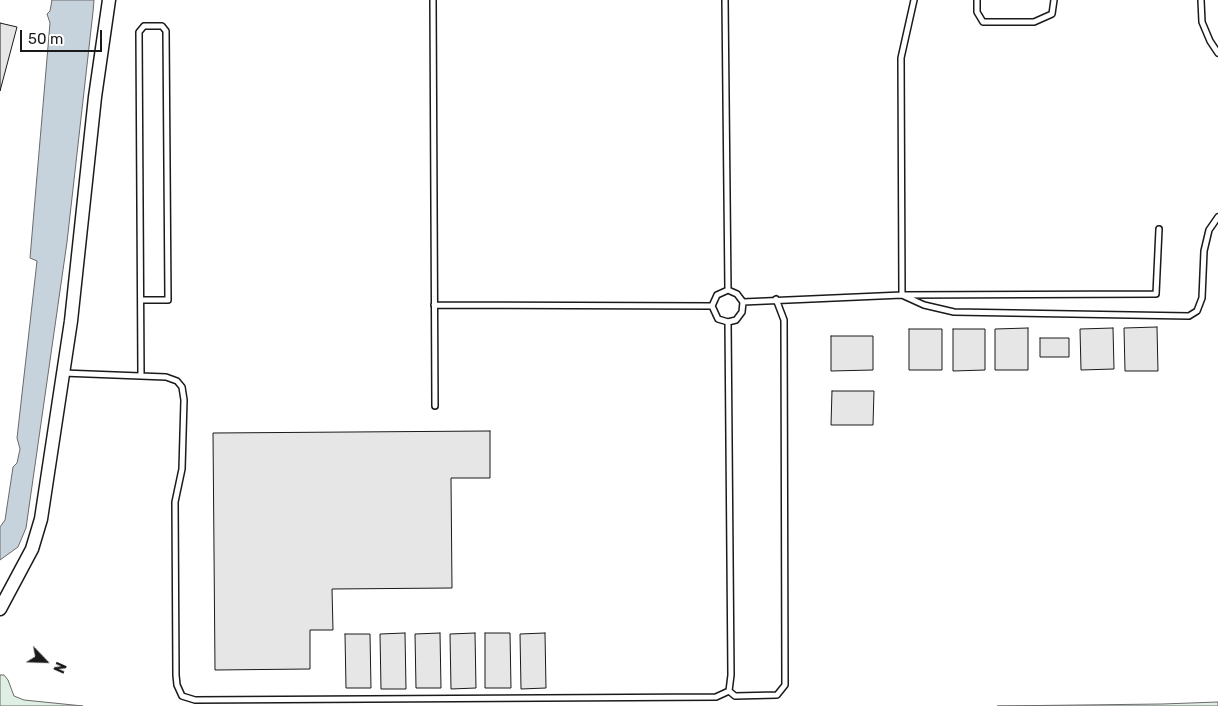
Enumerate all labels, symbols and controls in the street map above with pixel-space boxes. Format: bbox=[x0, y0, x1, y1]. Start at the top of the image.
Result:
scale bar bbox=[22, 20, 105, 52]
text: 50 m bbox=[28, 30, 63, 48]
north arrow bbox=[20, 636, 70, 686]
text: N bbox=[49, 659, 69, 675]

